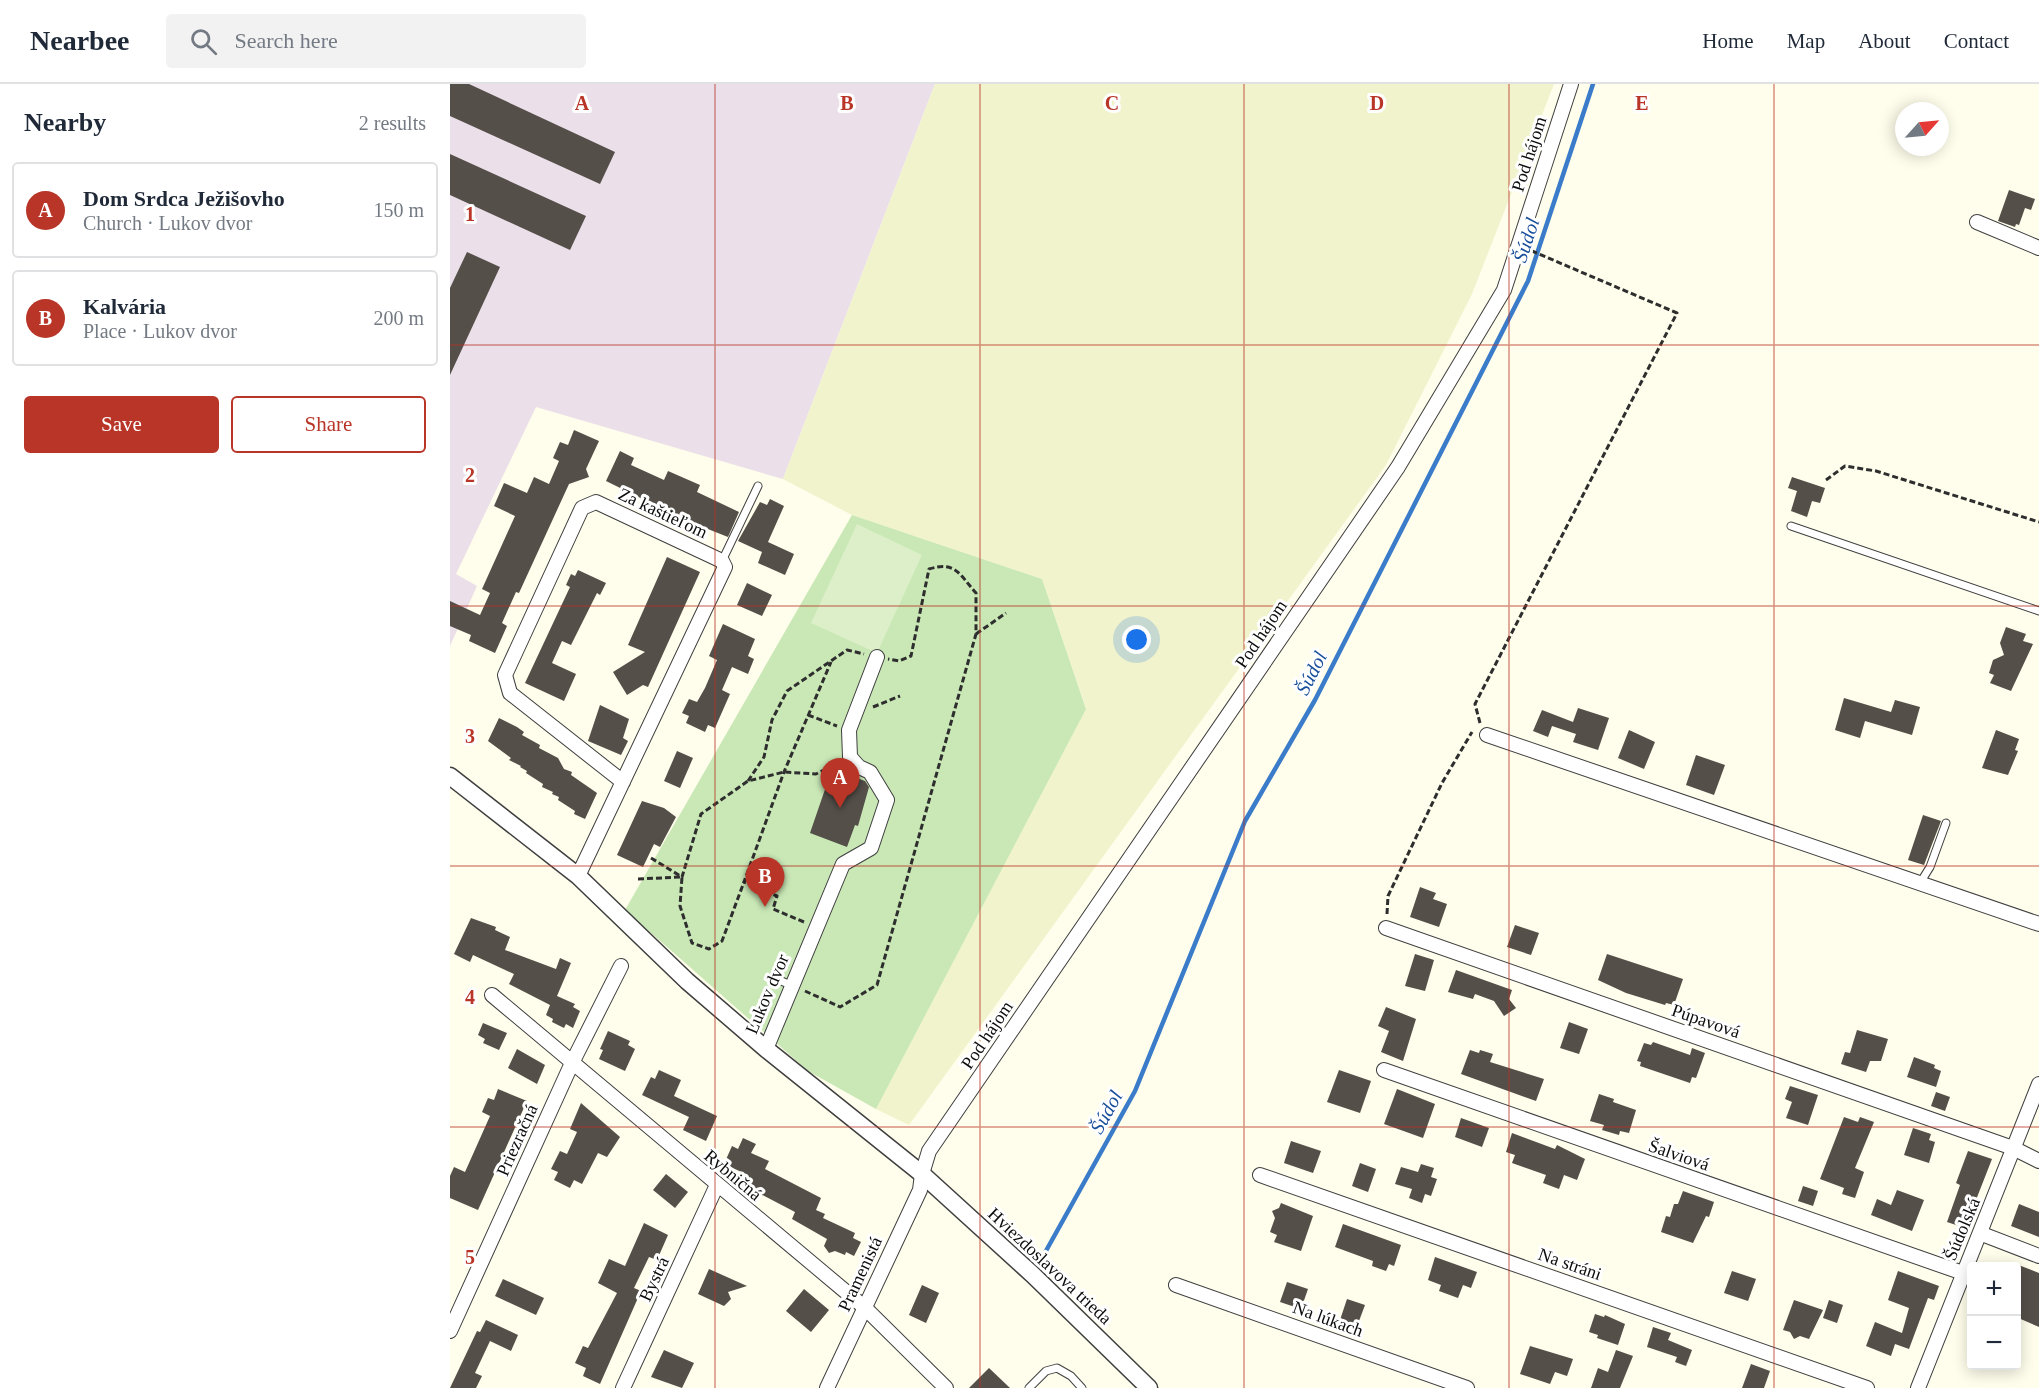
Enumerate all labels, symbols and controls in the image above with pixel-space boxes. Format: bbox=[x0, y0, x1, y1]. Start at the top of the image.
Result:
search box bbox=[166, 14, 586, 68]
text: Nearbee bbox=[30, 25, 130, 56]
icon: search bbox=[187, 25, 220, 58]
text: Search here bbox=[235, 28, 338, 53]
text: Home bbox=[1702, 29, 1754, 53]
text: Map bbox=[1787, 29, 1825, 53]
text: About bbox=[1858, 29, 1911, 53]
text: Contact bbox=[1944, 29, 2009, 53]
text: A bbox=[575, 92, 590, 114]
text: B bbox=[840, 92, 854, 114]
text: C bbox=[1105, 92, 1119, 114]
text: D bbox=[1370, 92, 1384, 114]
text: E bbox=[1635, 92, 1649, 114]
north arrow bbox=[1895, 102, 1949, 156]
text: Nearby bbox=[24, 108, 106, 137]
text: 2 results bbox=[359, 112, 426, 134]
street label: Pod hájom bbox=[1508, 114, 1550, 194]
text: Dom Srdca Ježišovho bbox=[83, 186, 285, 211]
text: A bbox=[38, 199, 53, 221]
text: 150 m bbox=[373, 199, 424, 221]
text: 1 bbox=[465, 203, 475, 225]
text: Church · Lukov dvor bbox=[83, 212, 252, 234]
water label: Šúdol bbox=[1508, 214, 1544, 265]
text: Kalvária bbox=[83, 294, 166, 319]
text: B bbox=[39, 307, 52, 329]
text: 200 m bbox=[373, 307, 424, 329]
text: Place · Lukov dvor bbox=[83, 320, 237, 342]
button: Save bbox=[24, 396, 219, 453]
button: Share bbox=[231, 396, 426, 453]
text: 2 bbox=[465, 464, 475, 486]
street label: Za kaštieľom bbox=[615, 484, 711, 542]
street label: Pod hájom bbox=[1231, 596, 1291, 672]
your location bbox=[1122, 625, 1151, 654]
water label: Šúdol bbox=[1290, 647, 1331, 698]
text: 3 bbox=[465, 725, 475, 747]
pin: A bbox=[820, 758, 860, 808]
pin: B bbox=[746, 858, 784, 907]
street label: Lukov dvor bbox=[741, 951, 793, 1037]
text: 4 bbox=[465, 986, 475, 1008]
street label: Pod hájom bbox=[957, 997, 1017, 1073]
street label: Púpavová bbox=[1669, 1000, 1743, 1042]
water label: Šúdol bbox=[1084, 1086, 1127, 1137]
street label: Priezračná bbox=[492, 1101, 542, 1179]
street label: Šalviová bbox=[1646, 1134, 1712, 1175]
street label: Rybničná bbox=[700, 1145, 766, 1205]
street label: Šúdolská bbox=[1939, 1194, 1984, 1263]
street label: Hviezdoslavova trieda bbox=[984, 1204, 1116, 1328]
street label: Pramenistá bbox=[834, 1234, 886, 1314]
street label: Na stráni bbox=[1536, 1244, 1604, 1284]
text: 5 bbox=[465, 1246, 475, 1268]
street label: Bystrá bbox=[635, 1253, 673, 1305]
map controls bbox=[1967, 1262, 2021, 1370]
button: + bbox=[1967, 1262, 2021, 1316]
street label: Na lúkach bbox=[1290, 1297, 1366, 1341]
button: − bbox=[1967, 1316, 2021, 1370]

